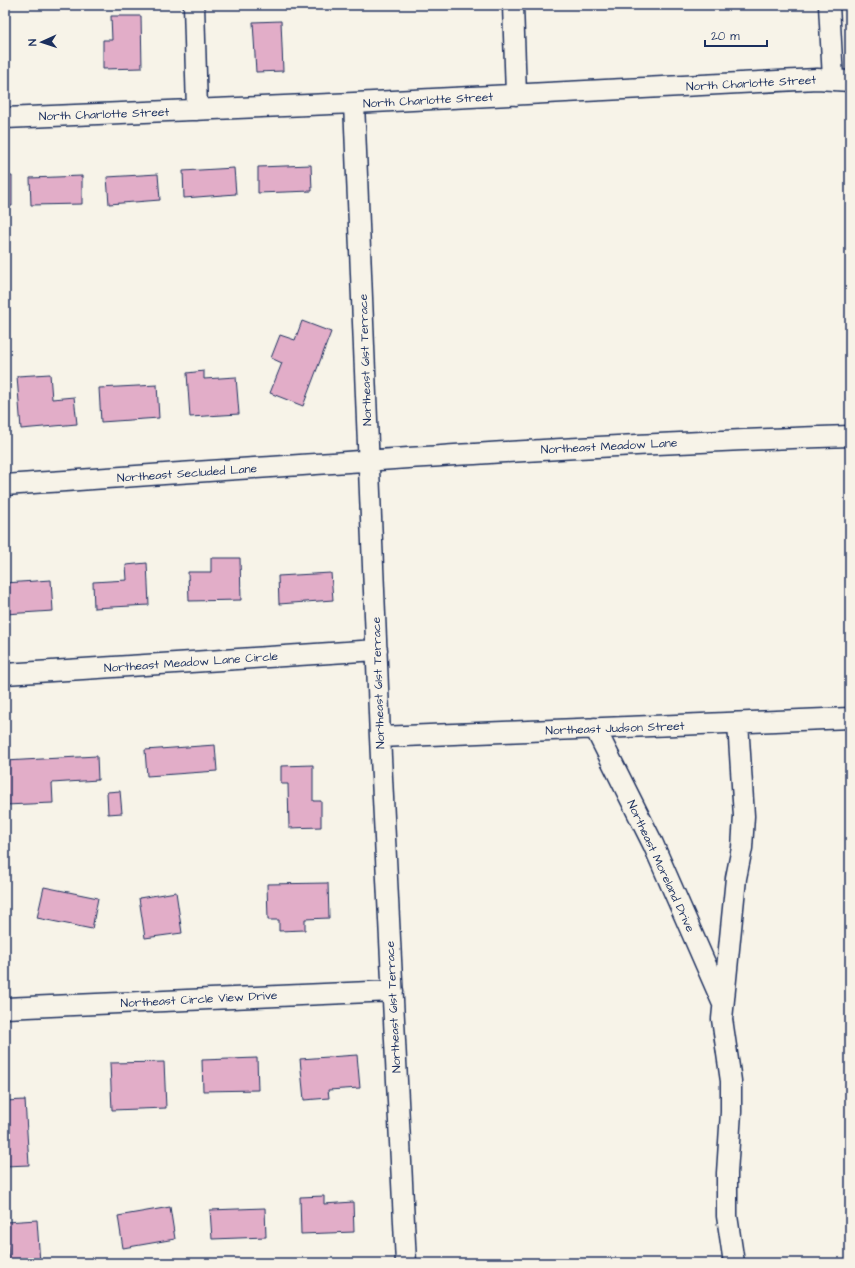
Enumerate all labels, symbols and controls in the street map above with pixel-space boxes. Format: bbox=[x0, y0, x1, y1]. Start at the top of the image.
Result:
north arrow bbox=[22, 22, 62, 62]
scale bar bbox=[705, 22, 767, 48]
text: 20 m bbox=[711, 28, 740, 45]
text: N bbox=[25, 39, 40, 46]
street label: North Charlotte Street bbox=[686, 72, 817, 95]
street label: North Charlotte Street bbox=[363, 89, 494, 112]
street label: North Charlotte Street bbox=[39, 104, 170, 125]
street label: Northeast 61st Terrace bbox=[355, 293, 376, 426]
street label: Northeast Meadow Lane bbox=[540, 434, 678, 459]
street label: Northeast Secluded Lane bbox=[116, 460, 258, 487]
street label: Northeast 61st Terrace bbox=[368, 616, 389, 749]
street label: Northeast Meadow Lane Circle bbox=[103, 648, 279, 677]
street label: Northeast Judson Street bbox=[545, 718, 685, 739]
street label: Northeast Moreland Drive bbox=[622, 798, 699, 935]
street label: Northeast 61st Terrace bbox=[382, 940, 405, 1073]
street label: Northeast Circle View Drive bbox=[120, 987, 278, 1012]

